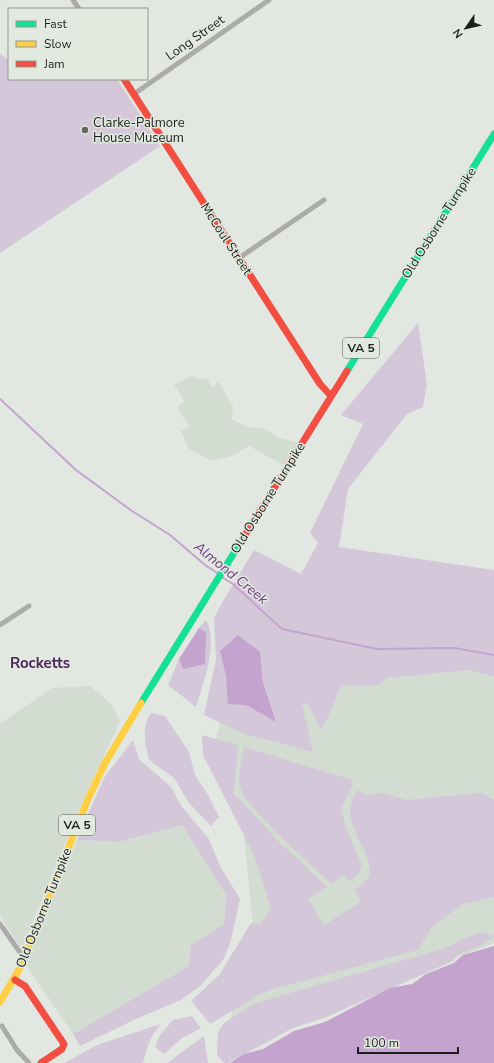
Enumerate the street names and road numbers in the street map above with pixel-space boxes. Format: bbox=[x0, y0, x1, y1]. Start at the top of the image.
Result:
street label: Long Street bbox=[162, 11, 228, 65]
street label: Old Osborne Turnpike bbox=[397, 164, 481, 282]
street label: McCoul Street bbox=[196, 199, 256, 279]
road number: VA 5 bbox=[343, 338, 379, 358]
street label: Old Osborne Turnpike bbox=[226, 439, 310, 557]
road number: VA 5 bbox=[59, 815, 95, 835]
street label: Old Osborne Turnpike bbox=[12, 845, 76, 971]

